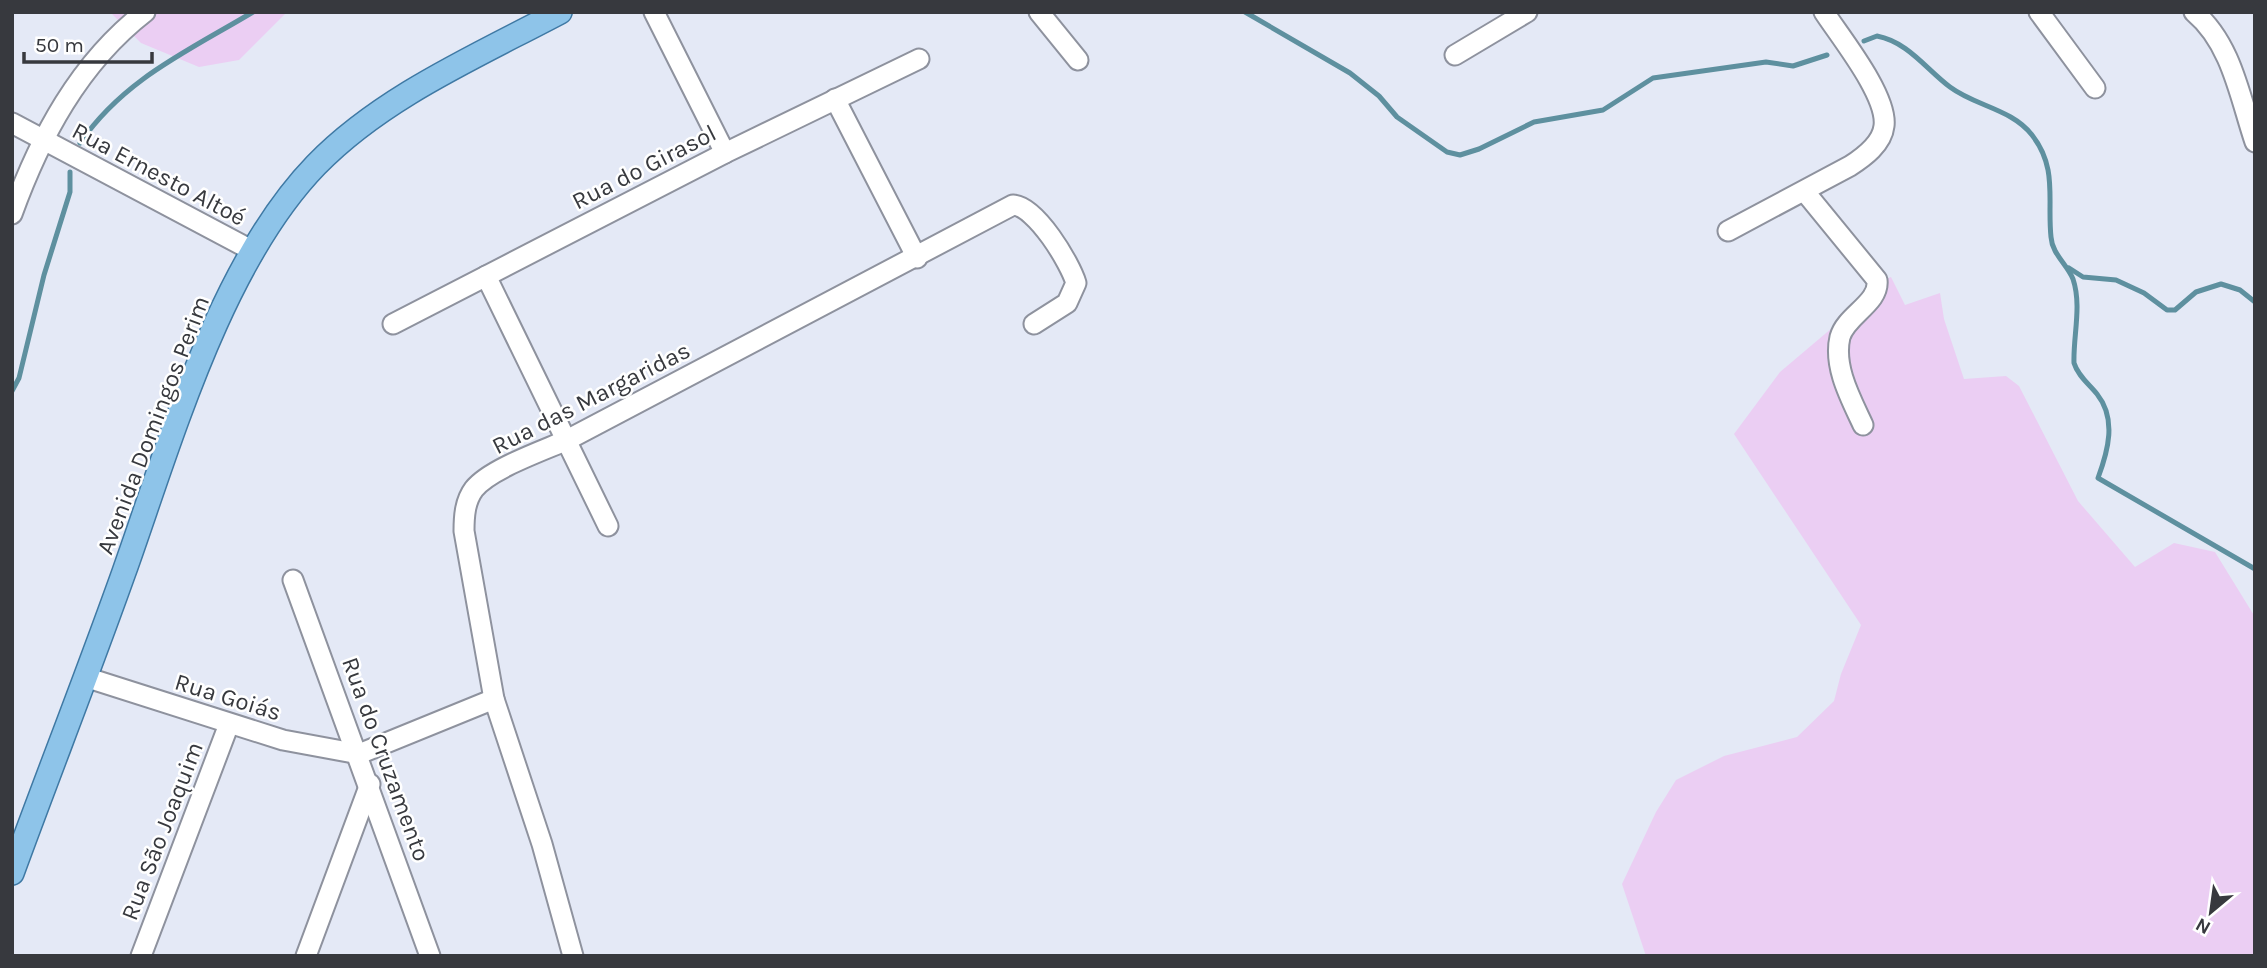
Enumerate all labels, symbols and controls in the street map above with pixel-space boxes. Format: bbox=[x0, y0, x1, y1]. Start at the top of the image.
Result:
scale bar bbox=[24, 21, 152, 65]
text: 50 m bbox=[35, 33, 84, 57]
street label: Rua Ernesto Altoé bbox=[67, 116, 251, 232]
street label: Rua do Girasol bbox=[567, 119, 721, 215]
street label: Avenida Domingos Perim bbox=[91, 292, 215, 558]
street label: Rua das Margaridas bbox=[487, 336, 695, 460]
street label: Rua do Cruzamento bbox=[336, 653, 436, 865]
street label: Rua Goiás bbox=[171, 668, 285, 726]
street label: Rua São Joaquim bbox=[115, 738, 209, 924]
north arrow bbox=[2176, 877, 2246, 947]
text: N bbox=[2192, 913, 2215, 939]

